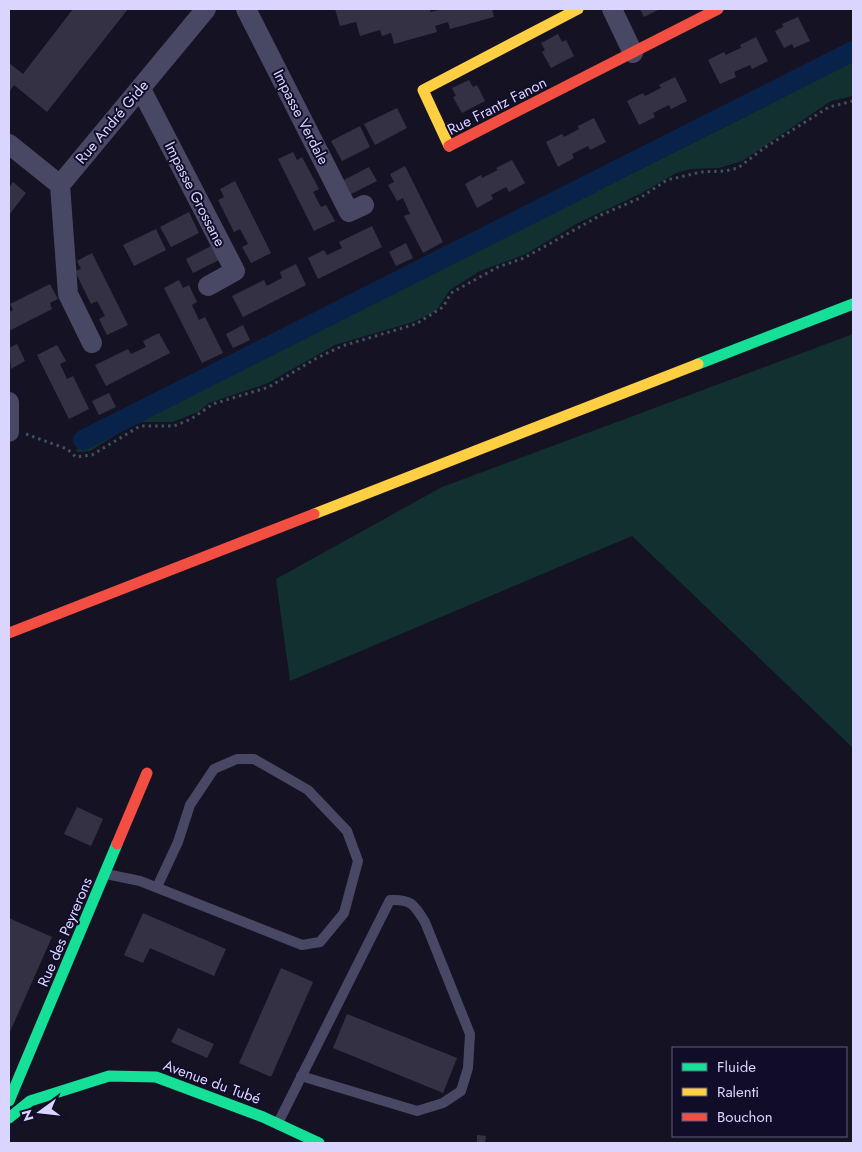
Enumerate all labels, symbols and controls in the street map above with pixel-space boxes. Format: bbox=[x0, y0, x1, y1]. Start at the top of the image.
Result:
street label: Impasse Verdale bbox=[268, 66, 335, 169]
street label: Rue Frantz Fanon bbox=[443, 71, 551, 141]
street label: Rue André Gide bbox=[70, 75, 154, 169]
street label: Impasse Grossane bbox=[159, 138, 231, 251]
street label: Rue des Peyrerons bbox=[32, 874, 98, 990]
legend bbox=[672, 1047, 847, 1137]
street label: Avenue du Tubé bbox=[160, 1054, 264, 1110]
text: Fluide bbox=[717, 1056, 756, 1078]
text: Ralenti bbox=[717, 1081, 759, 1103]
north arrow bbox=[15, 1087, 65, 1137]
text: Bouchon bbox=[717, 1106, 773, 1128]
text: N bbox=[16, 1107, 39, 1123]

